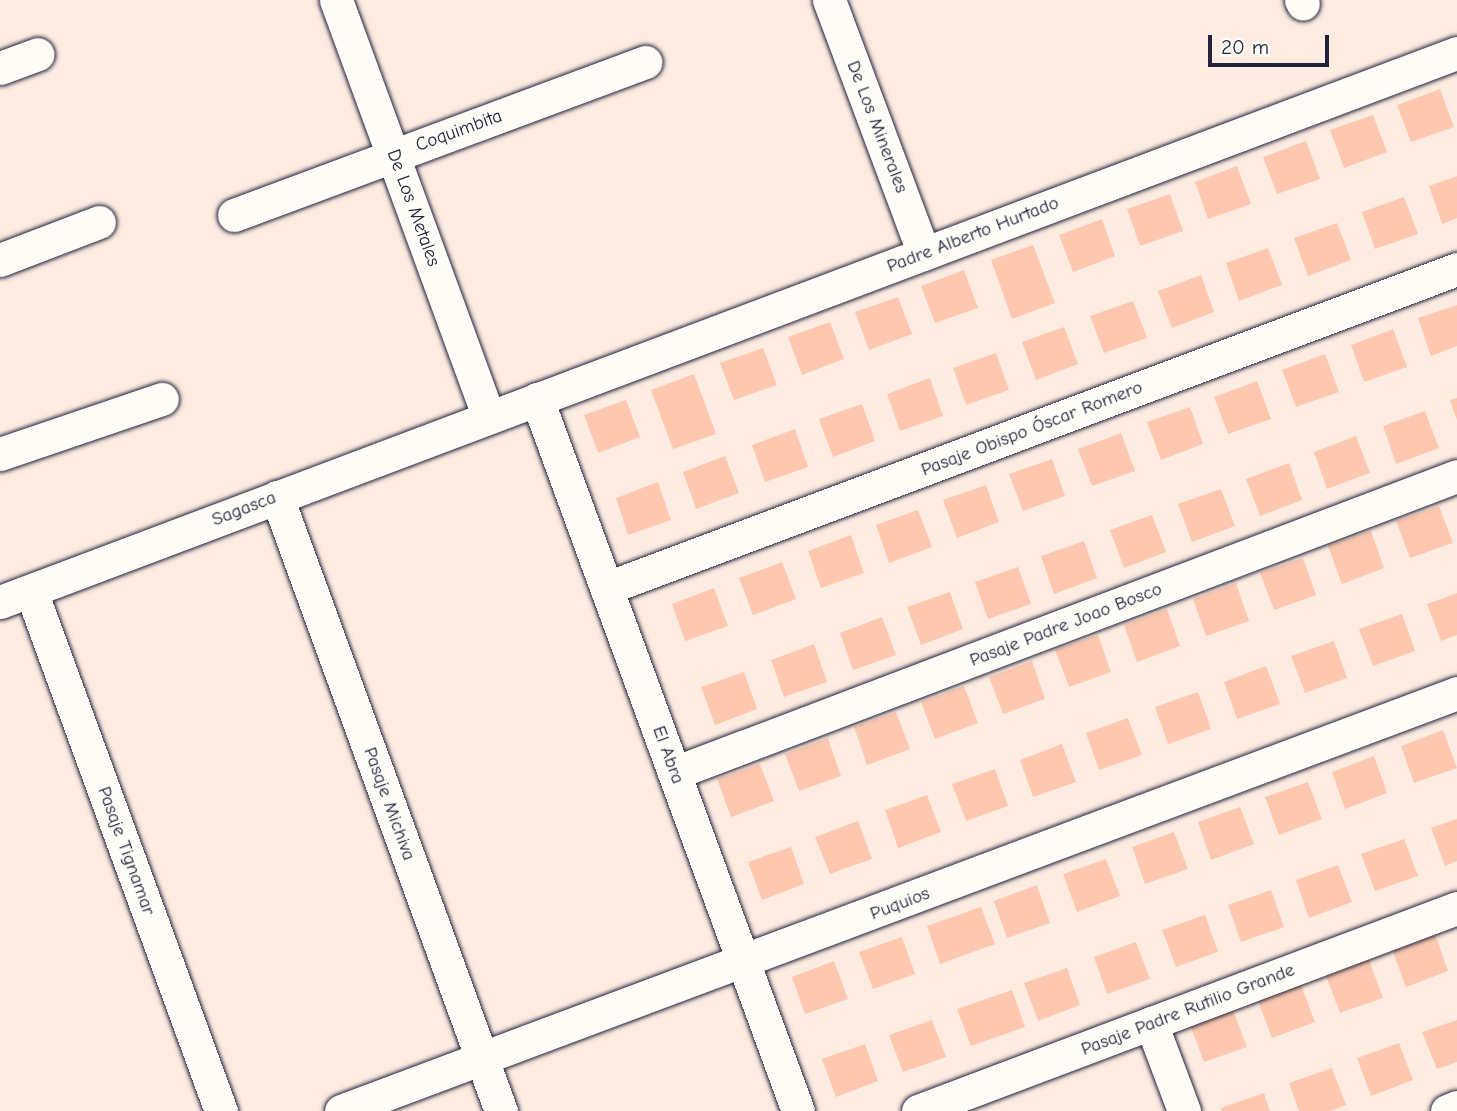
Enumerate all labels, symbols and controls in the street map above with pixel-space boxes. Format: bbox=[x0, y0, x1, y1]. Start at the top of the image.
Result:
scale bar bbox=[1212, 21, 1333, 65]
text: 20 m bbox=[1221, 35, 1269, 59]
street label: De Los Minerales bbox=[841, 58, 913, 196]
street label: Coquimbita bbox=[413, 105, 505, 157]
street label: De Los Metales bbox=[381, 146, 445, 270]
street label: Padre Alberto Hurtado bbox=[884, 192, 1062, 278]
street label: Pasaje Obispo Óscar Romero bbox=[918, 376, 1146, 482]
street label: Sagasca bbox=[209, 486, 279, 532]
street label: Pasaje Padre Joao Bosco bbox=[967, 578, 1165, 672]
street label: El Abra bbox=[647, 723, 689, 787]
street label: Pasaje Michiva bbox=[358, 744, 420, 864]
street label: Pasaje Tignamar bbox=[92, 784, 160, 918]
street label: Puquios bbox=[867, 882, 933, 926]
street label: Pasaje Padre Rutilio Grande bbox=[1078, 959, 1298, 1061]

